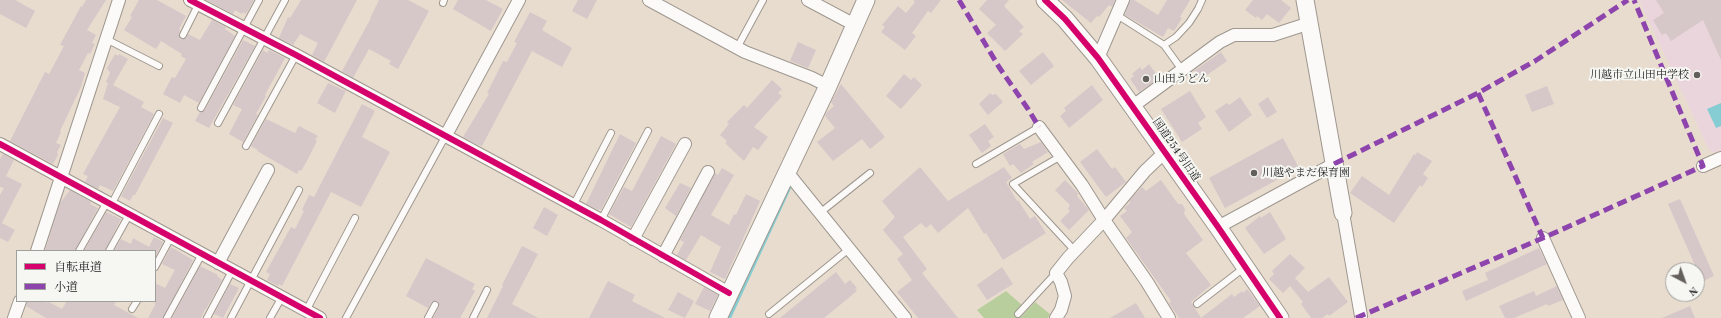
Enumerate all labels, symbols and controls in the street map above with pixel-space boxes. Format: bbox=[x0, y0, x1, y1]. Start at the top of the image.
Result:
place label: 川越市立山田中学校 bbox=[1590, 68, 1689, 82]
marker: 川越市立山田中学校 bbox=[1692, 70, 1702, 80]
place label: 山田うどん bbox=[1154, 72, 1209, 86]
marker: 山田うどん bbox=[1141, 74, 1151, 84]
street label: 国道254号旧道 bbox=[1149, 116, 1203, 184]
place label: 川越やまだ保育園 bbox=[1262, 166, 1350, 180]
marker: 川越やまだ保育園 bbox=[1249, 168, 1259, 178]
legend bbox=[16, 250, 156, 302]
text: 自転車道 bbox=[54, 262, 102, 274]
north arrow bbox=[1665, 262, 1705, 302]
text: 小道 bbox=[54, 282, 78, 294]
text: N bbox=[1686, 284, 1699, 298]

